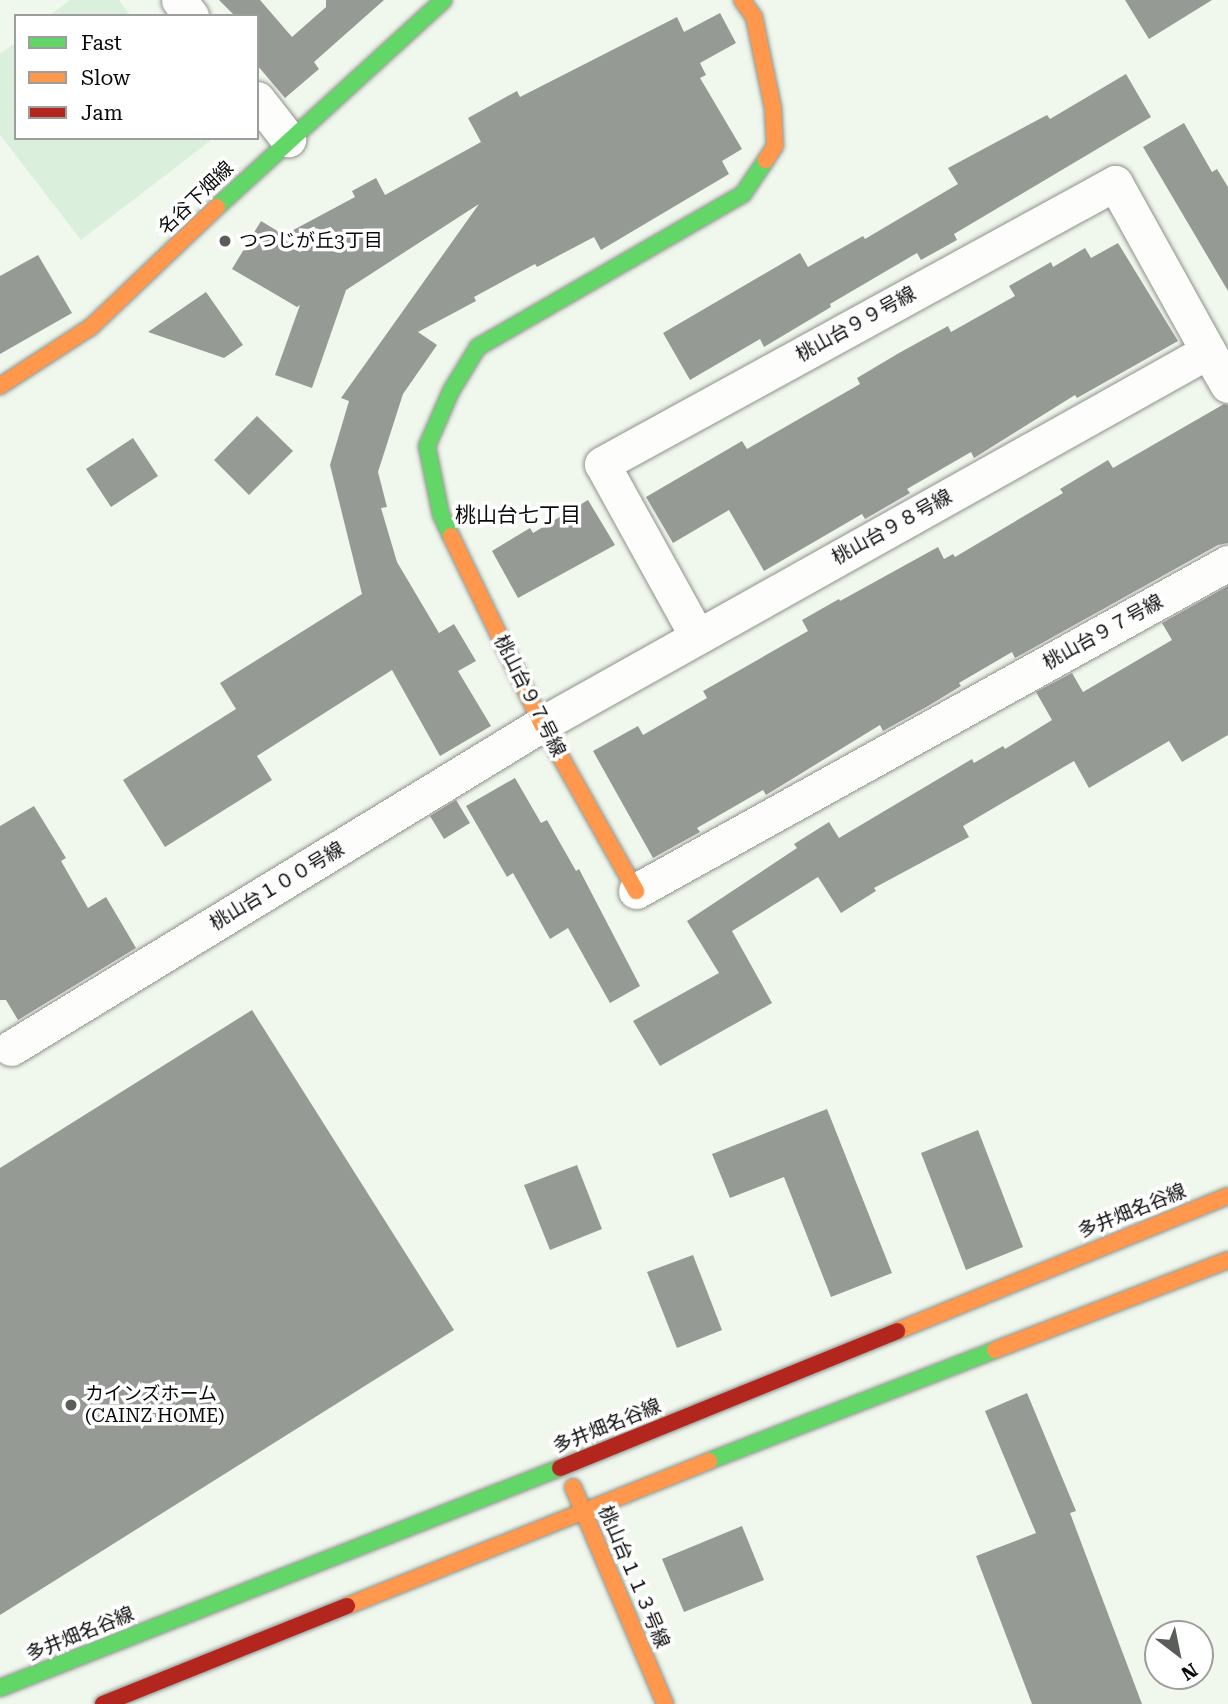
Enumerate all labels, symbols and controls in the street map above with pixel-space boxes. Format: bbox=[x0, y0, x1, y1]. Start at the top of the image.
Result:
legend bbox=[14, 14, 259, 140]
text: Fast bbox=[81, 31, 122, 55]
text: Slow bbox=[81, 66, 130, 90]
text: Jam bbox=[81, 101, 123, 125]
street label: 名谷下畑線 bbox=[154, 157, 238, 239]
place label: つつじが丘3丁目 bbox=[239, 230, 383, 252]
marker: つつじが丘3丁目 bbox=[217, 233, 233, 249]
street label: 桃山台９９号線 bbox=[792, 282, 920, 366]
street label: 桃山台９８号線 bbox=[828, 485, 956, 569]
district label: 桃山台七丁目 bbox=[455, 502, 581, 528]
street label: 桃山台９７号線 bbox=[1039, 590, 1167, 674]
street label: 桃山台９７号線 bbox=[490, 632, 570, 760]
street label: 桃山台１００号線 bbox=[206, 837, 348, 935]
street label: 多井畑名谷線 bbox=[1075, 1179, 1189, 1243]
place label: カインズホーム (CAINZ HOME) bbox=[85, 1383, 224, 1427]
street label: 多井畑名谷線 bbox=[550, 1394, 664, 1458]
marker: カインズホーム (CAINZ HOME) bbox=[63, 1397, 79, 1413]
street label: 桃山台１１３号線 bbox=[594, 1503, 674, 1651]
street label: 多井畑名谷線 bbox=[23, 1602, 137, 1666]
north arrow bbox=[1144, 1620, 1214, 1690]
text: N bbox=[1177, 1658, 1202, 1685]

